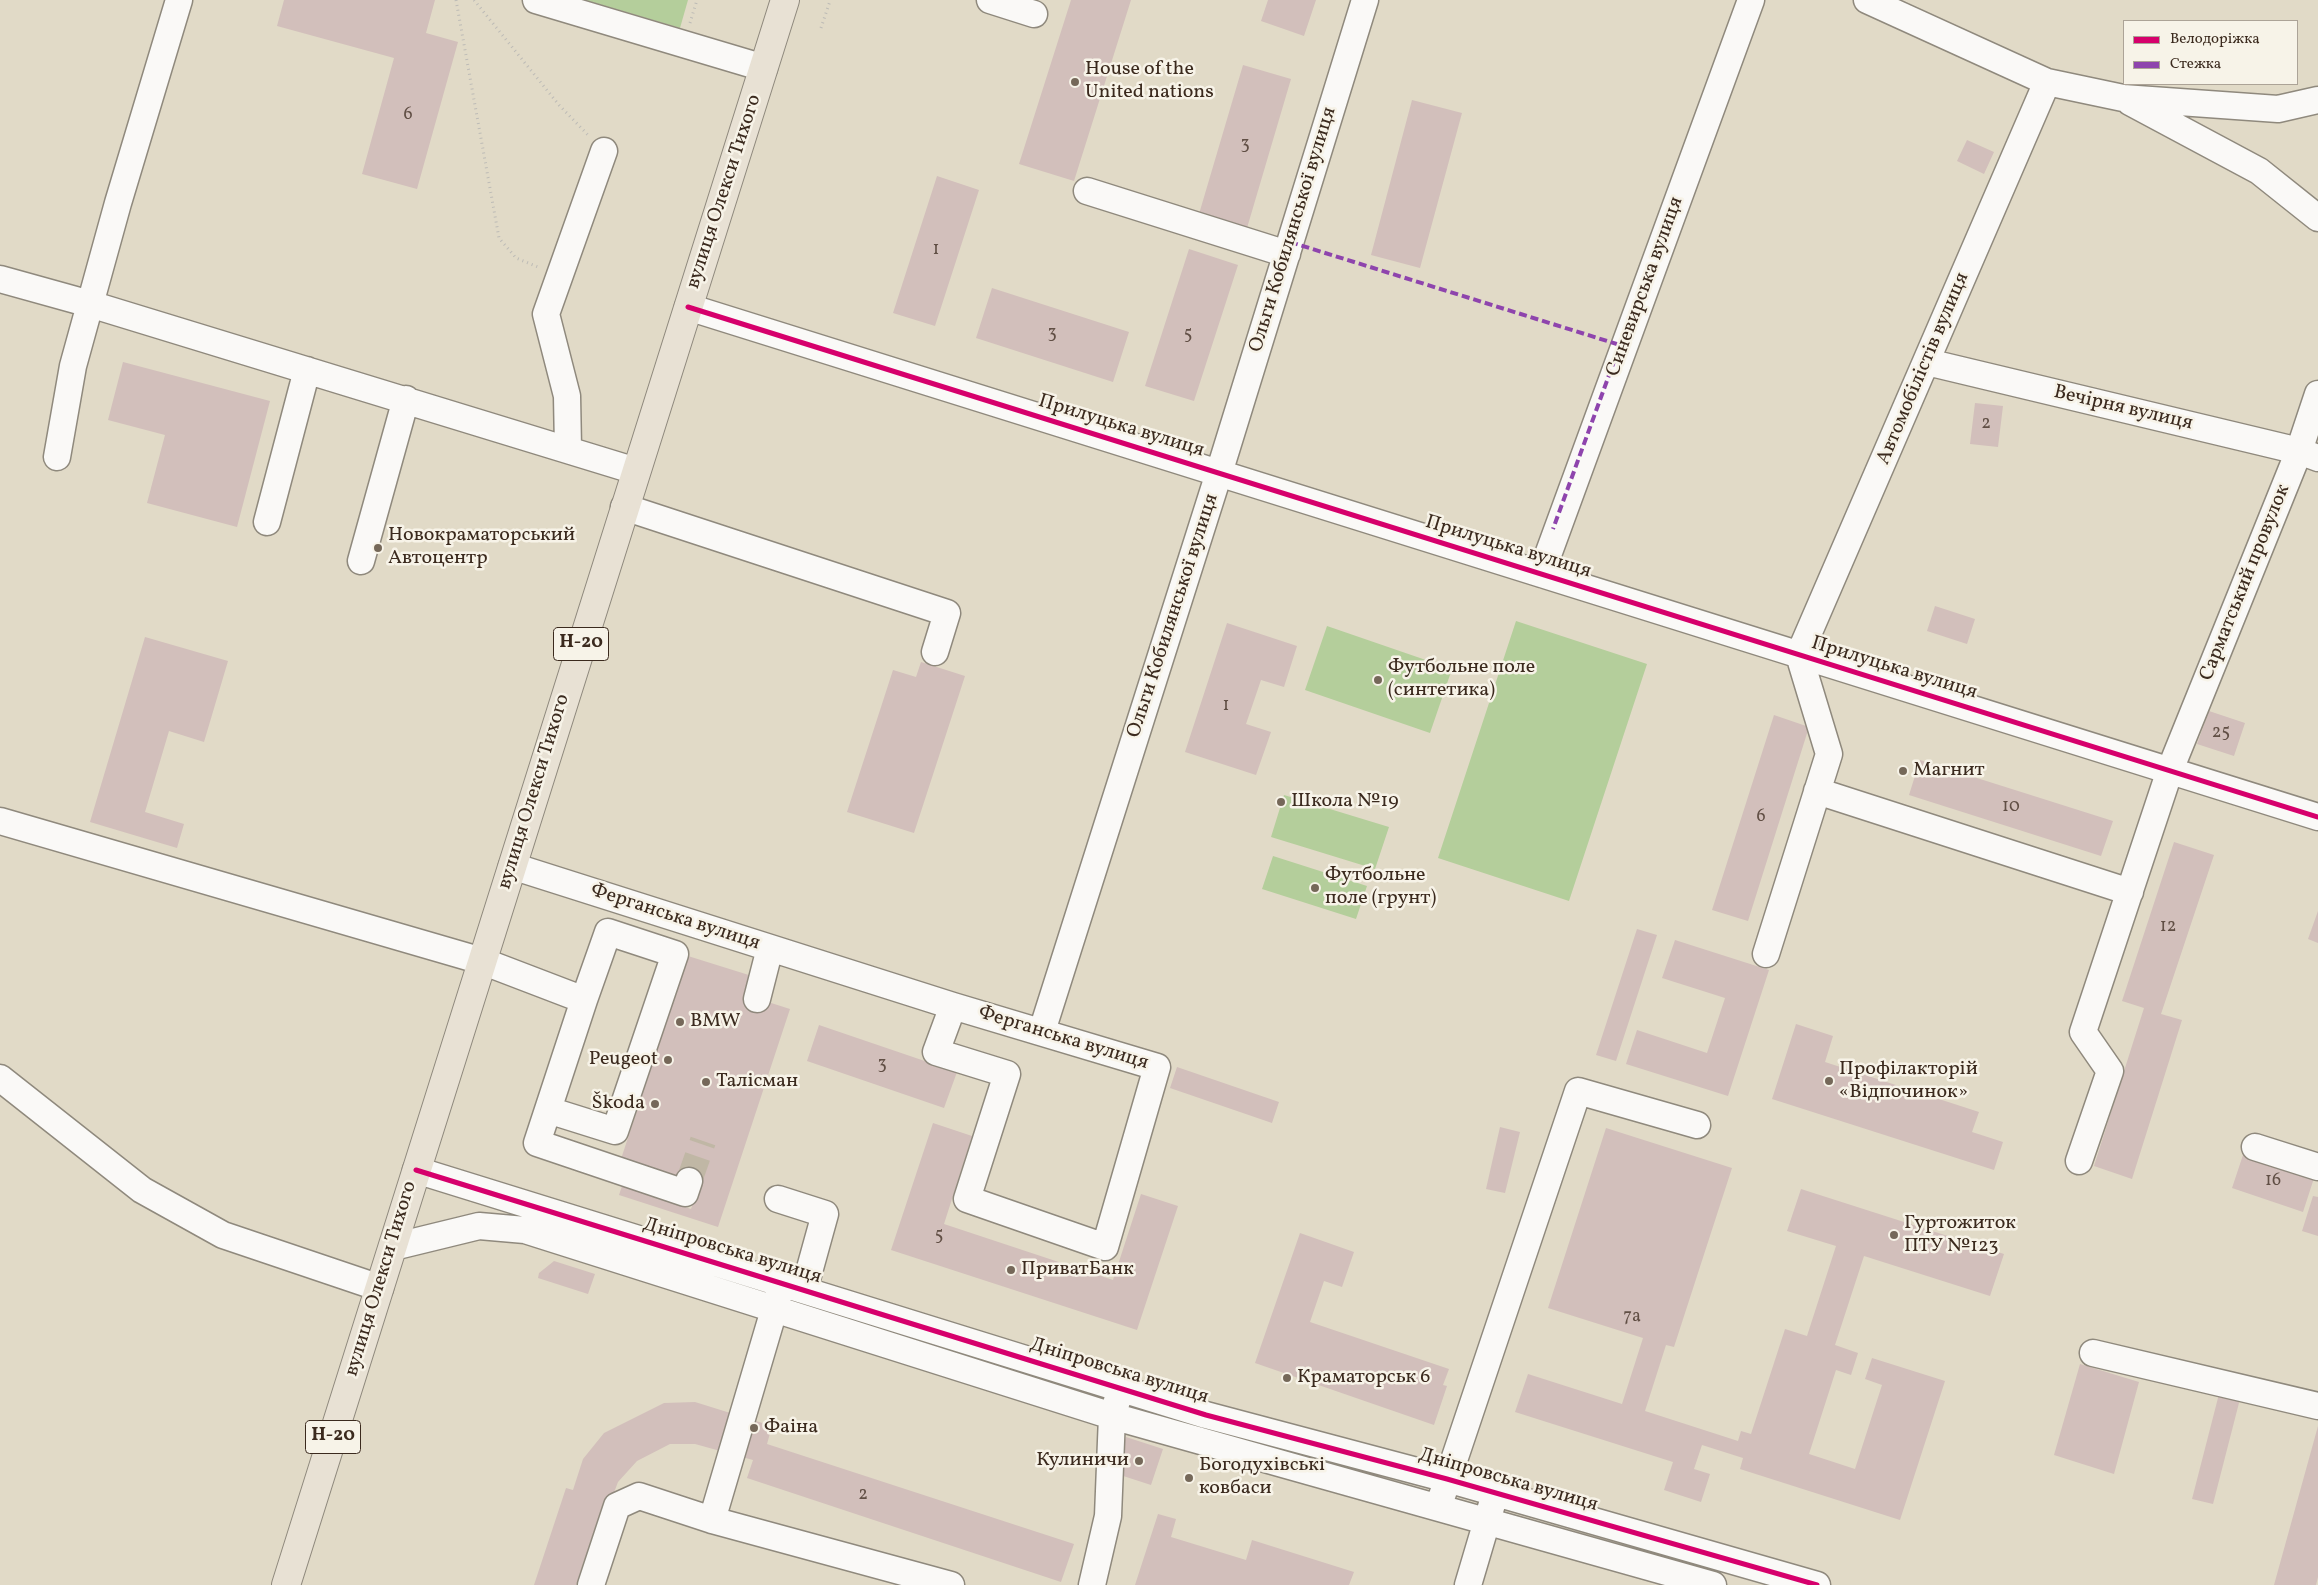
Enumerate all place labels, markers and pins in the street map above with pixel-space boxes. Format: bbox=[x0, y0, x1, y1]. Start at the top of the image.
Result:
place label: House of the United nations bbox=[1085, 58, 1214, 105]
marker: House of the United nations bbox=[1069, 76, 1081, 88]
place label: Новокраматорський Автоцентр bbox=[388, 524, 575, 571]
marker: Новокраматорський Автоцентр bbox=[372, 542, 384, 554]
place label: Футбольне поле (синтетика) bbox=[1388, 656, 1535, 703]
marker: Футбольне поле (синтетика) bbox=[1372, 674, 1384, 686]
place label: Магнит bbox=[1913, 759, 1985, 783]
marker: Магнит bbox=[1897, 765, 1909, 777]
place label: Школа №19 bbox=[1291, 790, 1399, 814]
marker: Школа №19 bbox=[1275, 796, 1287, 808]
place label: Футбольне поле (грунт) bbox=[1325, 864, 1436, 911]
marker: Футбольне поле (грунт) bbox=[1309, 882, 1321, 894]
place label: BMW bbox=[690, 1010, 740, 1034]
marker: BMW bbox=[674, 1016, 686, 1028]
place label: Peugeot bbox=[589, 1048, 658, 1072]
marker: Peugeot bbox=[662, 1054, 674, 1066]
place label: Профілакторій «Відпочинок» bbox=[1839, 1058, 1978, 1105]
place label: Талісман bbox=[716, 1070, 798, 1094]
marker: Профілакторій «Відпочинок» bbox=[1823, 1075, 1835, 1087]
marker: Талісман bbox=[700, 1076, 712, 1088]
place label: Škoda bbox=[591, 1092, 645, 1116]
marker: Škoda bbox=[649, 1098, 661, 1110]
place label: Гуртожиток ПТУ №123 bbox=[1904, 1212, 2016, 1259]
marker: Гуртожиток ПТУ №123 bbox=[1888, 1229, 1900, 1241]
place label: ПриватБанк bbox=[1021, 1258, 1134, 1282]
marker: ПриватБанк bbox=[1005, 1264, 1017, 1276]
place label: Краматорськ 6 bbox=[1297, 1366, 1430, 1390]
marker: Краматорськ 6 bbox=[1281, 1372, 1293, 1384]
place label: Фаіна bbox=[764, 1416, 818, 1440]
marker: Фаіна bbox=[748, 1422, 760, 1434]
place label: Кулиничи bbox=[1036, 1449, 1129, 1473]
place label: Богодухівські ковбаси bbox=[1199, 1454, 1325, 1501]
marker: Кулиничи bbox=[1133, 1455, 1145, 1467]
marker: Богодухівські ковбаси bbox=[1183, 1472, 1195, 1484]

